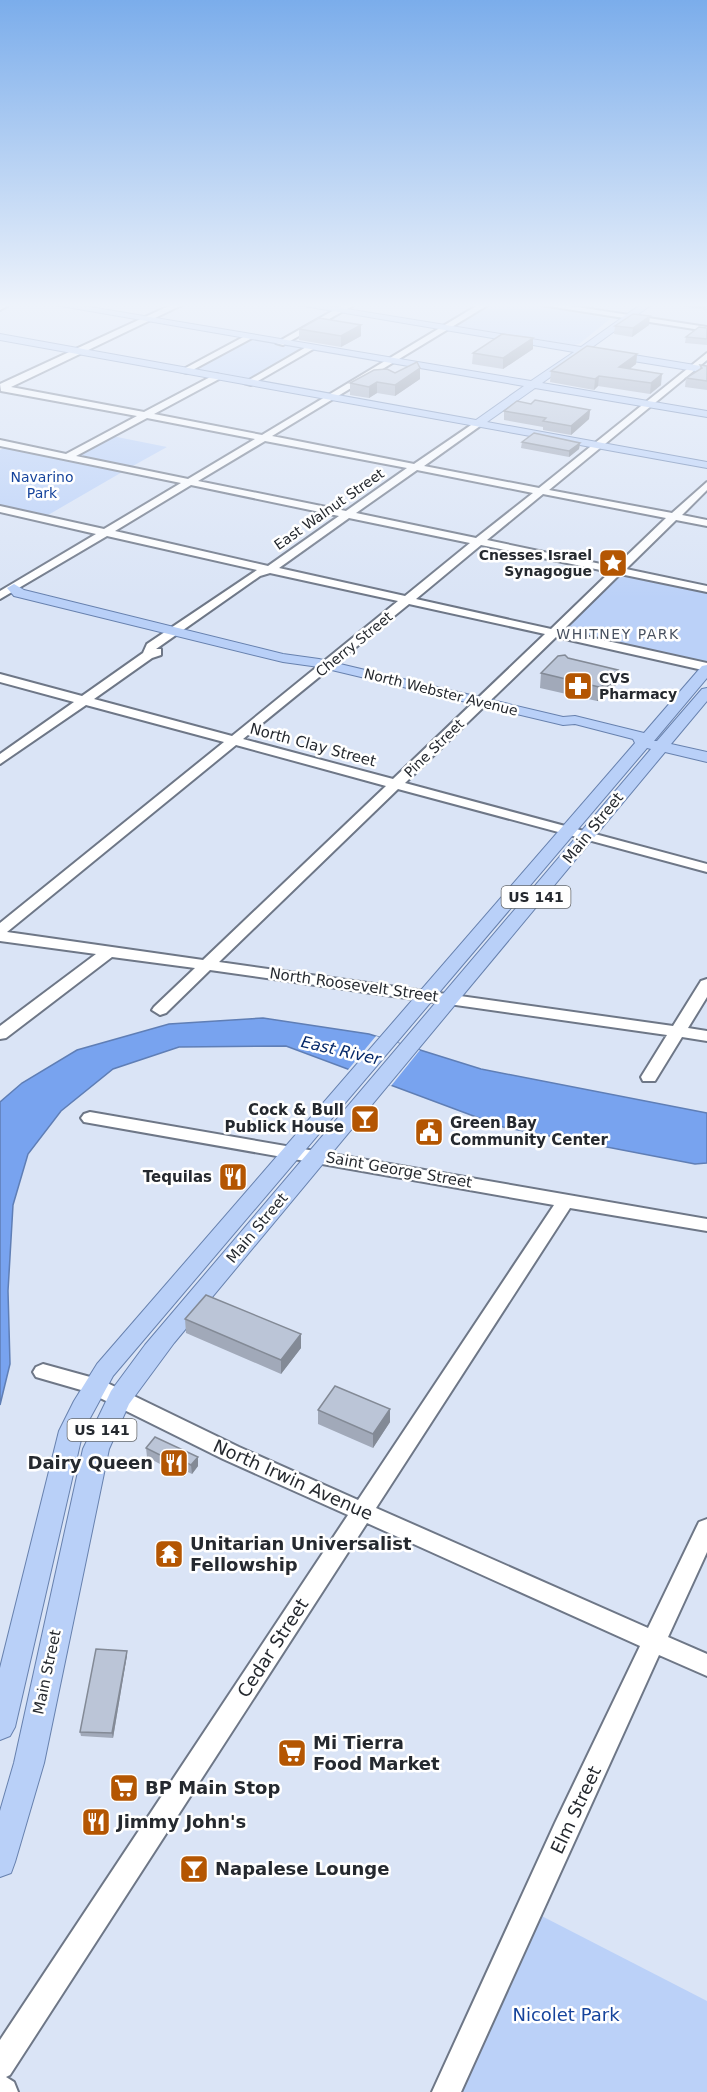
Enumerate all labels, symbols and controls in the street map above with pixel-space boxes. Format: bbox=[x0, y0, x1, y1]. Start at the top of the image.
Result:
street label: East Walnut Street bbox=[271, 465, 387, 553]
park label: Navarino Park bbox=[11, 469, 74, 501]
place label: Cnesses Israel Synagogue bbox=[479, 547, 592, 579]
place icon: Cnesses Israel Synagogue bbox=[597, 547, 629, 579]
street label: Cherry Street bbox=[313, 608, 396, 680]
district label: WHITNEY PARK bbox=[556, 626, 680, 642]
street label: North Webster Avenue bbox=[363, 665, 519, 719]
pharmacy icon: CVS Pharmacy bbox=[562, 670, 594, 702]
place label: CVS Pharmacy bbox=[599, 670, 677, 702]
street label: Pine Street bbox=[401, 715, 467, 780]
street label: North Clay Street bbox=[248, 720, 378, 771]
street label: Main Street bbox=[559, 789, 627, 867]
road number: US 141 bbox=[502, 886, 570, 908]
street label: North Roosevelt Street bbox=[268, 964, 440, 1006]
water label: East River bbox=[299, 1032, 384, 1069]
place label: Cock & Bull Publick House bbox=[225, 1101, 344, 1136]
bar icon: Cock & Bull Publick House bbox=[349, 1103, 381, 1135]
place label: Green Bay Community Center bbox=[450, 1114, 608, 1149]
public building icon: Green Bay Community Center bbox=[413, 1116, 445, 1148]
street label: Saint George Street bbox=[325, 1148, 474, 1192]
restaurant icon: Tequilas bbox=[217, 1161, 249, 1193]
place label: Tequilas bbox=[143, 1168, 212, 1186]
street label: Main Street bbox=[222, 1189, 292, 1267]
road number: US 141 bbox=[68, 1419, 136, 1441]
street label: North Irwin Avenue bbox=[210, 1435, 376, 1524]
restaurant icon: Dairy Queen bbox=[158, 1447, 190, 1479]
place label: Dairy Queen bbox=[28, 1452, 153, 1473]
place label: Unitarian Universalist Fellowship bbox=[190, 1533, 412, 1575]
temple icon: Unitarian Universalist Fellowship bbox=[153, 1538, 185, 1570]
street label: Cedar Street bbox=[233, 1594, 312, 1701]
street label: Main Street bbox=[29, 1628, 65, 1716]
place label: Mi Tierra Food Market bbox=[313, 1732, 440, 1774]
supermarket icon: Mi Tierra Food Market bbox=[276, 1737, 308, 1769]
street label: Elm Street bbox=[546, 1763, 605, 1857]
supermarket icon: BP Main Stop bbox=[108, 1772, 140, 1804]
place label: BP Main Stop bbox=[145, 1777, 280, 1798]
restaurant icon: Jimmy John's bbox=[80, 1806, 112, 1838]
place label: Jimmy John's bbox=[115, 1811, 246, 1832]
bar icon: Napalese Lounge bbox=[178, 1853, 210, 1885]
place label: Napalese Lounge bbox=[215, 1858, 389, 1879]
park label: Nicolet Park bbox=[512, 2004, 620, 2025]

